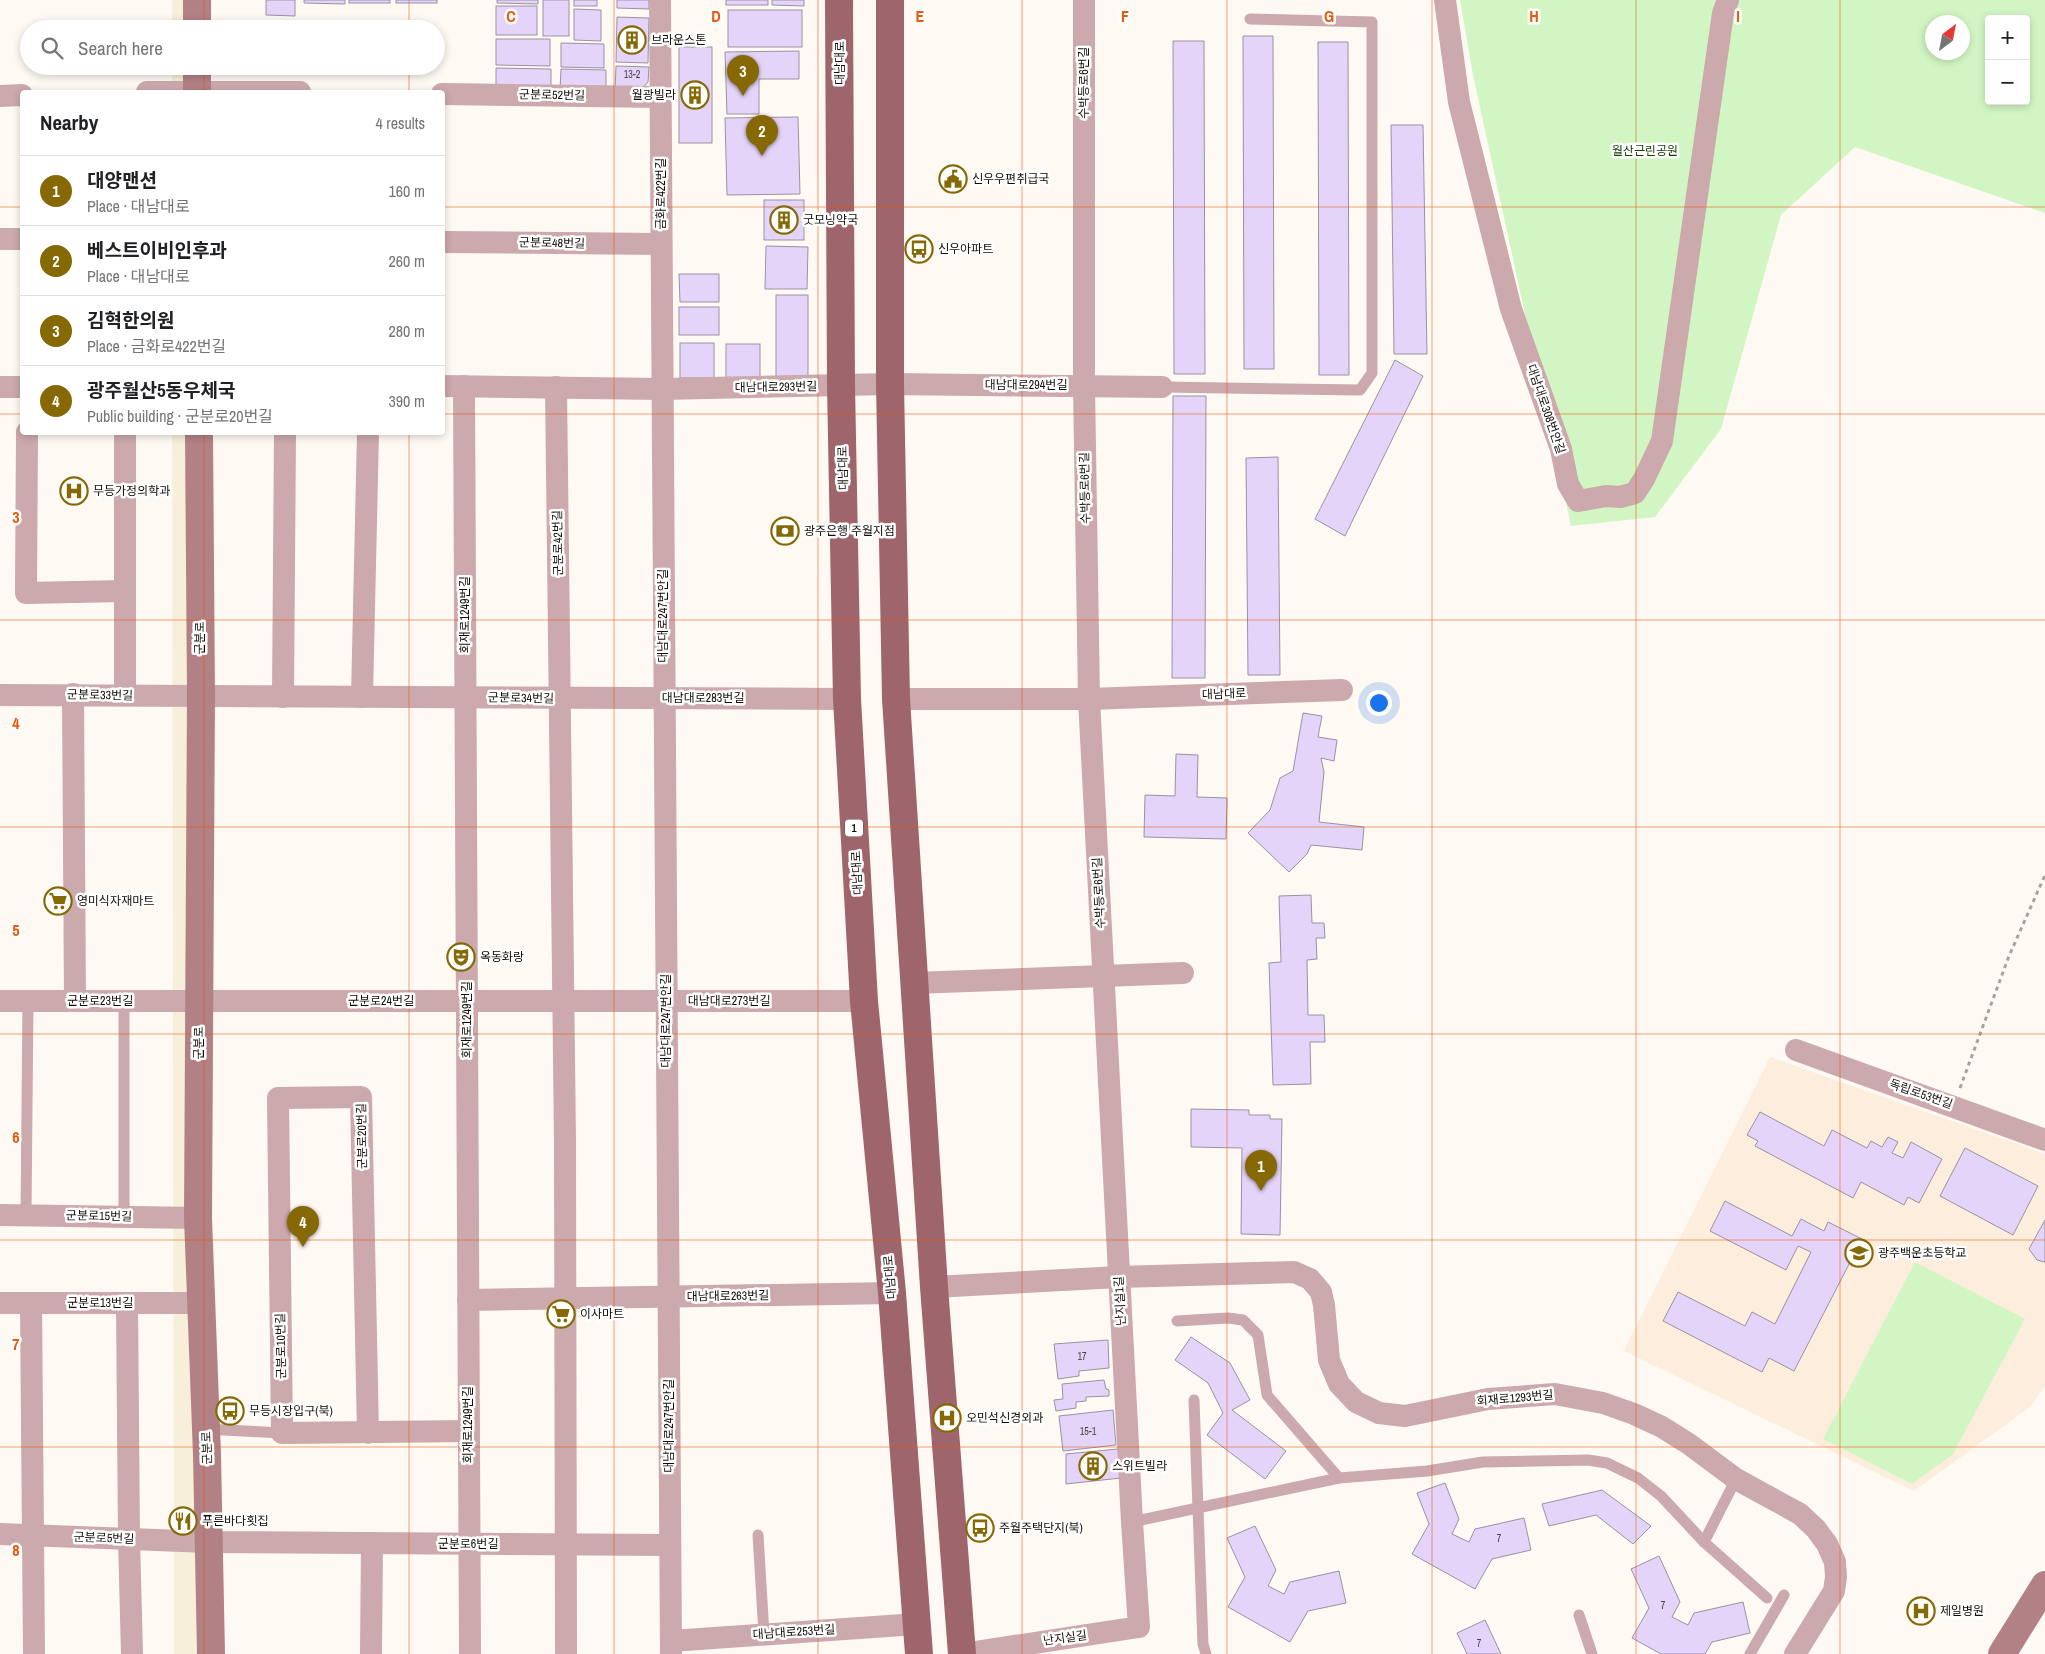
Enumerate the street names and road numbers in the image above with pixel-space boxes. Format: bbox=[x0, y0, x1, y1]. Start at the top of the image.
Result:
street label: 대남대로 bbox=[832, 41, 848, 85]
street label: 수박등로6번길 bbox=[1076, 47, 1092, 119]
street label: 군분로52번길 bbox=[519, 86, 585, 104]
street label: 금화로422번길 bbox=[653, 158, 669, 230]
street label: 군분로48번길 bbox=[519, 234, 585, 252]
street label: 대남대로308번안길 bbox=[1523, 362, 1569, 456]
street label: 대남대로294번길 bbox=[985, 377, 1067, 393]
street label: 대남대로293번길 bbox=[735, 378, 817, 396]
street label: 대남대로 bbox=[835, 446, 851, 490]
street label: 수박등로6번길 bbox=[1076, 452, 1094, 524]
street label: 군분로42번길 bbox=[549, 510, 567, 576]
street label: 대남대로247번안길 bbox=[655, 569, 671, 663]
street label: 회재로1249번길 bbox=[457, 576, 473, 654]
street label: 군분로 bbox=[192, 621, 208, 655]
street label: 대남대로 bbox=[1202, 685, 1246, 703]
street label: 군분로33번길 bbox=[67, 686, 133, 704]
street label: 군분로34번길 bbox=[488, 689, 554, 707]
street label: 대남대로283번길 bbox=[662, 690, 744, 706]
road number: 1 bbox=[845, 820, 863, 836]
street label: 대남대로 bbox=[848, 851, 866, 895]
street label: 수박등로6번길 bbox=[1089, 857, 1109, 929]
street label: 대남대로247번안길 bbox=[658, 974, 674, 1068]
street label: 회재로1249번길 bbox=[459, 981, 475, 1059]
street label: 군분로23번길 bbox=[67, 993, 133, 1009]
street label: 군분로24번길 bbox=[348, 993, 414, 1009]
street label: 대남대로273번길 bbox=[688, 993, 770, 1009]
street label: 군분로 bbox=[191, 1026, 207, 1060]
street label: 독립로53번길 bbox=[1887, 1076, 1955, 1112]
street label: 군분로20번길 bbox=[353, 1103, 371, 1169]
street label: 군분로15번길 bbox=[66, 1207, 132, 1225]
street label: 대남대로 bbox=[880, 1254, 900, 1300]
street label: 난지실1길 bbox=[1111, 1276, 1129, 1326]
street label: 대남대로263번길 bbox=[687, 1287, 769, 1305]
street label: 군분로13번길 bbox=[67, 1295, 133, 1311]
street label: 군분로10번길 bbox=[272, 1313, 290, 1379]
street label: 대남대로247번안길 bbox=[661, 1379, 677, 1473]
street label: 회재로1249번길 bbox=[460, 1386, 476, 1464]
street label: 회재로1293번길 bbox=[1476, 1387, 1554, 1409]
street label: 군분로 bbox=[198, 1431, 216, 1465]
street label: 군분로5번길 bbox=[73, 1529, 135, 1547]
street label: 군분로6번길 bbox=[438, 1536, 498, 1552]
street label: 대남대로253번길 bbox=[752, 1621, 836, 1643]
street label: 난지실길 bbox=[1042, 1627, 1088, 1649]

